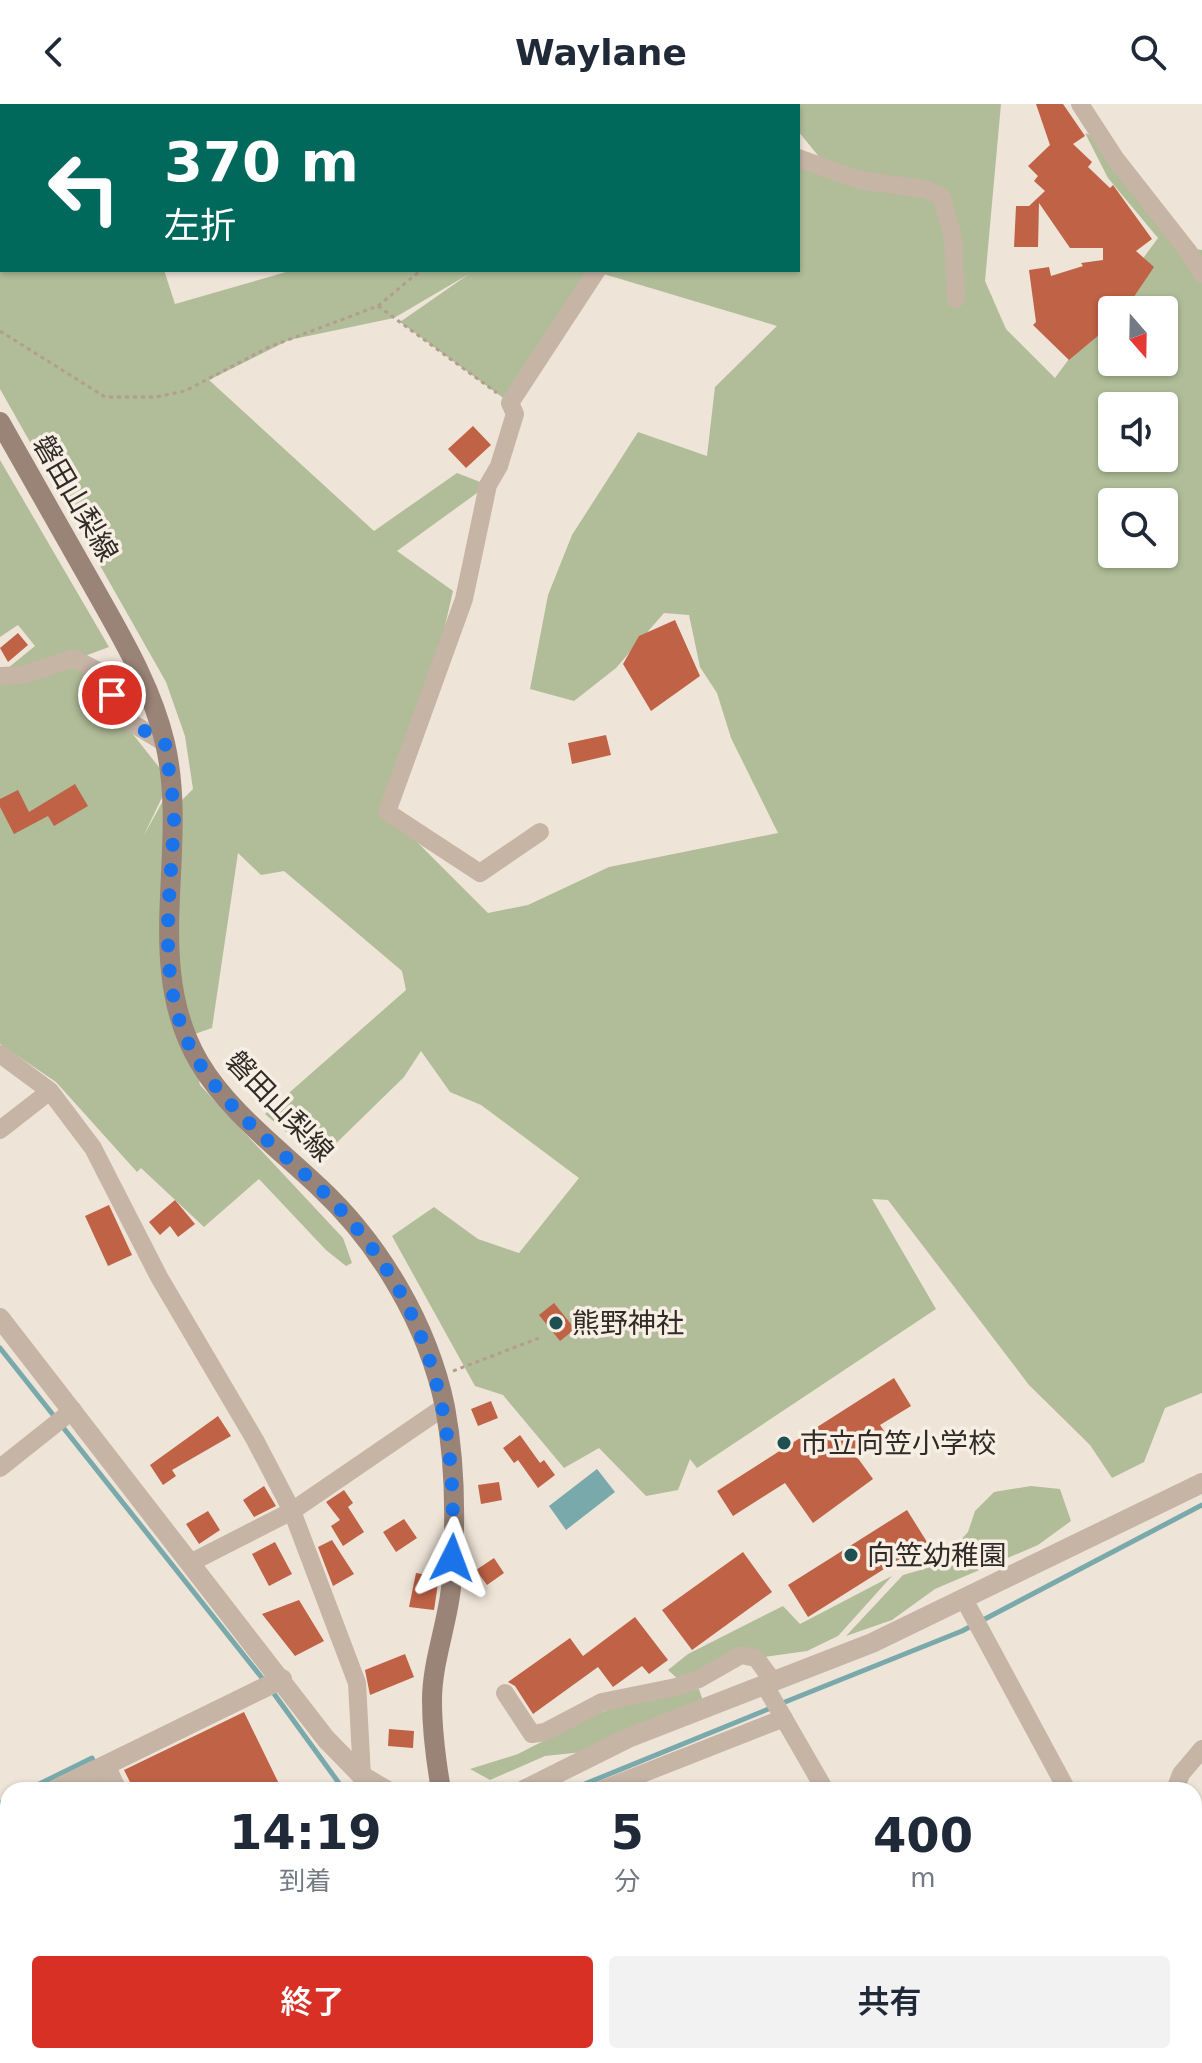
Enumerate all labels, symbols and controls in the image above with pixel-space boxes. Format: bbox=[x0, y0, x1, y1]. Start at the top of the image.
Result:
icon: back bbox=[32, 30, 76, 74]
icon: search bbox=[1126, 30, 1170, 74]
text: Waylane bbox=[515, 32, 687, 73]
text: 370 m bbox=[164, 129, 359, 194]
icon: left bbox=[32, 136, 136, 240]
text: 左折 bbox=[164, 205, 236, 246]
north arrow bbox=[1098, 296, 1178, 376]
map controls bbox=[1098, 296, 1178, 568]
button: sound bbox=[1098, 392, 1178, 472]
street label: 磐田山梨線 bbox=[26, 429, 125, 567]
button: search bbox=[1098, 488, 1178, 568]
pin bbox=[78, 661, 146, 729]
icon: arrive bbox=[90, 673, 134, 717]
street label: 磐田山梨線 bbox=[219, 1045, 340, 1168]
place label: 熊野神社 bbox=[572, 1307, 684, 1340]
marker: 熊野神社 bbox=[547, 1314, 565, 1332]
place label: 市立向笠小学校 bbox=[800, 1427, 996, 1460]
marker: 市立向笠小学校 bbox=[775, 1434, 793, 1452]
position arrow bbox=[410, 1516, 494, 1600]
place label: 向笠幼稚園 bbox=[867, 1539, 1007, 1572]
marker: 向笠幼稚園 bbox=[842, 1546, 860, 1564]
text: 14:19 bbox=[229, 1804, 382, 1860]
text: 5 bbox=[611, 1804, 644, 1860]
text: 400 bbox=[873, 1807, 973, 1863]
text: m bbox=[910, 1863, 936, 1893]
text: 到着 bbox=[279, 1866, 331, 1896]
text: 分 bbox=[614, 1866, 640, 1896]
button: 終了 bbox=[32, 1956, 593, 2048]
button: 共有 bbox=[609, 1956, 1170, 2048]

